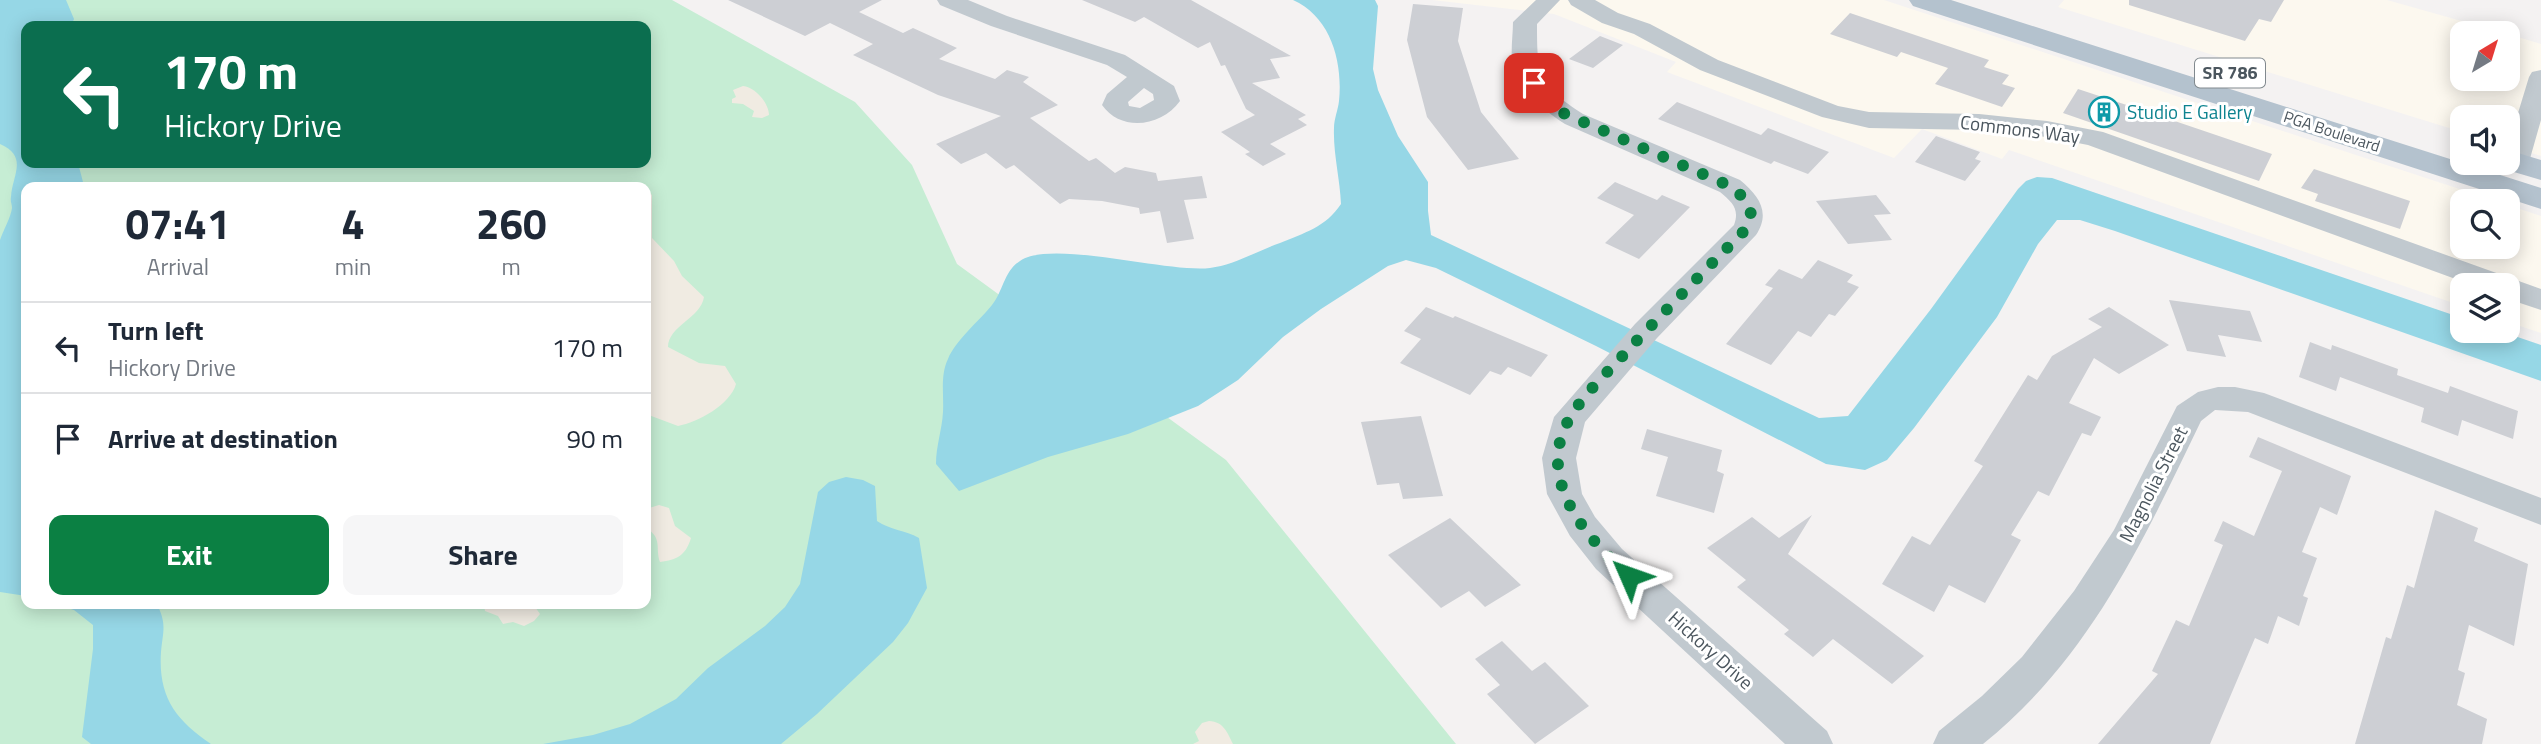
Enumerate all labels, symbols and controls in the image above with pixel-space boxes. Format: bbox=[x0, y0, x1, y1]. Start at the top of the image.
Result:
north arrow bbox=[2450, 21, 2520, 91]
map controls bbox=[2450, 21, 2520, 343]
text: 170 m bbox=[164, 33, 298, 108]
icon: left bbox=[49, 49, 140, 140]
pin bbox=[1504, 53, 1564, 113]
road number: SR 786 bbox=[2195, 58, 2265, 88]
icon: arrive bbox=[1515, 64, 1553, 102]
building icon: Studio E Gallery bbox=[2087, 95, 2121, 129]
place label: Studio E Gallery bbox=[2127, 97, 2252, 126]
text: Hickory Drive bbox=[164, 101, 342, 149]
street label: PGA Boulevard bbox=[2281, 104, 2383, 158]
button: sound bbox=[2450, 105, 2520, 175]
street label: Commons Way bbox=[1959, 107, 2082, 150]
button: search bbox=[2450, 189, 2520, 259]
text: 07:41 bbox=[125, 191, 230, 255]
text: 4 bbox=[341, 191, 365, 255]
text: 260 bbox=[476, 191, 546, 255]
text: Arrival bbox=[147, 249, 209, 284]
text: min bbox=[335, 249, 371, 284]
text: m bbox=[502, 249, 521, 284]
button: layers bbox=[2450, 273, 2520, 343]
text: Turn left bbox=[108, 311, 203, 350]
text: 170 m bbox=[552, 328, 623, 367]
icon: left bbox=[49, 329, 87, 367]
text: Hickory Drive bbox=[108, 350, 236, 385]
text: Arrive at destination bbox=[108, 419, 338, 458]
text: 90 m bbox=[566, 419, 623, 458]
icon: arrive bbox=[49, 420, 87, 458]
street label: Magnolia Street bbox=[2111, 420, 2194, 547]
button: Exit bbox=[49, 515, 329, 595]
button: Share bbox=[343, 515, 623, 595]
position arrow bbox=[1592, 539, 1666, 613]
street label: Hickory Drive bbox=[1662, 604, 1760, 696]

